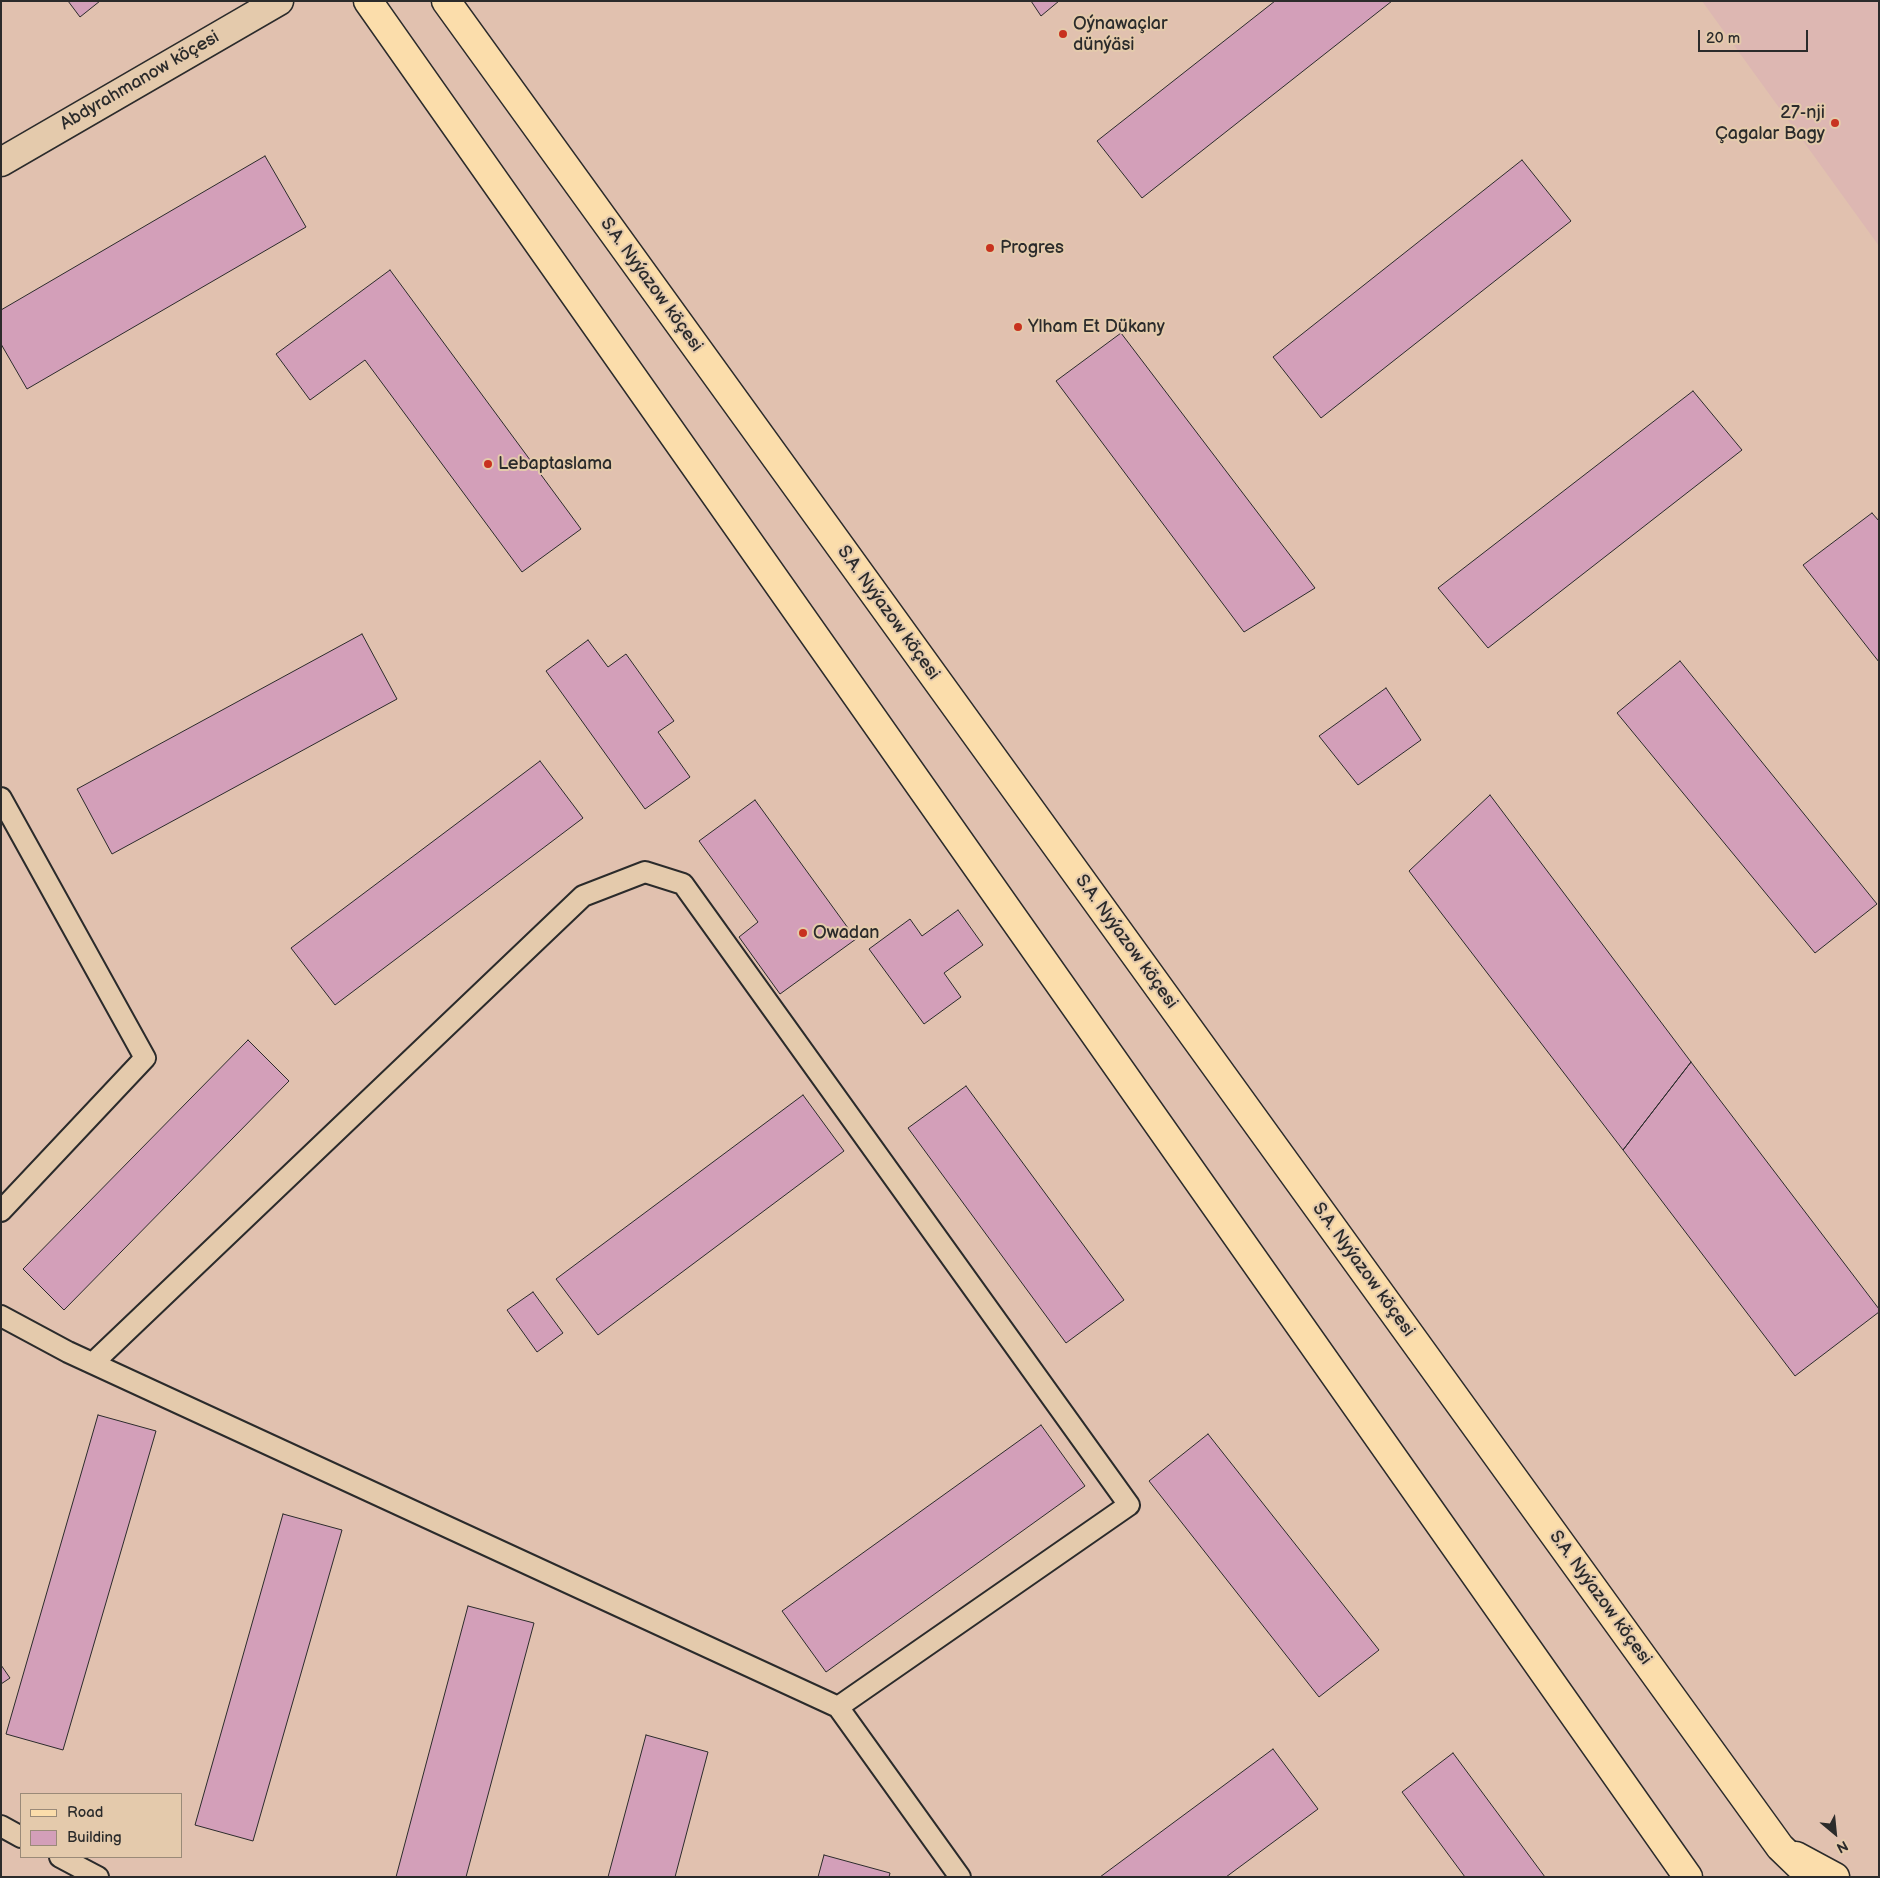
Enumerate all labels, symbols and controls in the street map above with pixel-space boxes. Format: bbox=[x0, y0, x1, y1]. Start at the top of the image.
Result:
place label: Oýnawaçlar dünýäsi bbox=[1073, 13, 1167, 56]
scale bar bbox=[1700, 20, 1810, 52]
street label: Abdyrahmanow köçesi bbox=[57, 27, 223, 135]
marker: Oýnawaçlar dünýäsi bbox=[1057, 28, 1069, 40]
text: 20 m bbox=[1706, 29, 1740, 48]
place label: 27-nji Çagalar Bagy bbox=[1715, 102, 1825, 144]
marker: 27-nji Çagalar Bagy bbox=[1829, 117, 1841, 129]
street label: S.A. Nyýazow köçesi bbox=[595, 214, 707, 356]
place label: Progres bbox=[1000, 237, 1064, 259]
marker: Progres bbox=[984, 242, 996, 254]
place label: Ylham Et Dükany bbox=[1028, 316, 1165, 338]
marker: Ylham Et Dükany bbox=[1012, 321, 1024, 333]
place label: Lebaptaslama bbox=[498, 453, 612, 475]
marker: Lebaptaslama bbox=[482, 458, 494, 470]
street label: S.A. Nyýazow köçesi bbox=[832, 542, 944, 684]
street label: S.A. Nyýazow köçesi bbox=[1070, 871, 1182, 1013]
place label: Owadan bbox=[813, 922, 880, 944]
marker: Owadan bbox=[797, 927, 809, 939]
street label: S.A. Nyýazow köçesi bbox=[1307, 1199, 1419, 1341]
street label: S.A. Nyýazow köçesi bbox=[1544, 1527, 1656, 1669]
legend bbox=[20, 1793, 182, 1858]
text: Road bbox=[67, 1803, 103, 1822]
north arrow bbox=[1810, 1808, 1860, 1858]
text: Building bbox=[67, 1828, 122, 1847]
text: N bbox=[1834, 1837, 1851, 1857]

